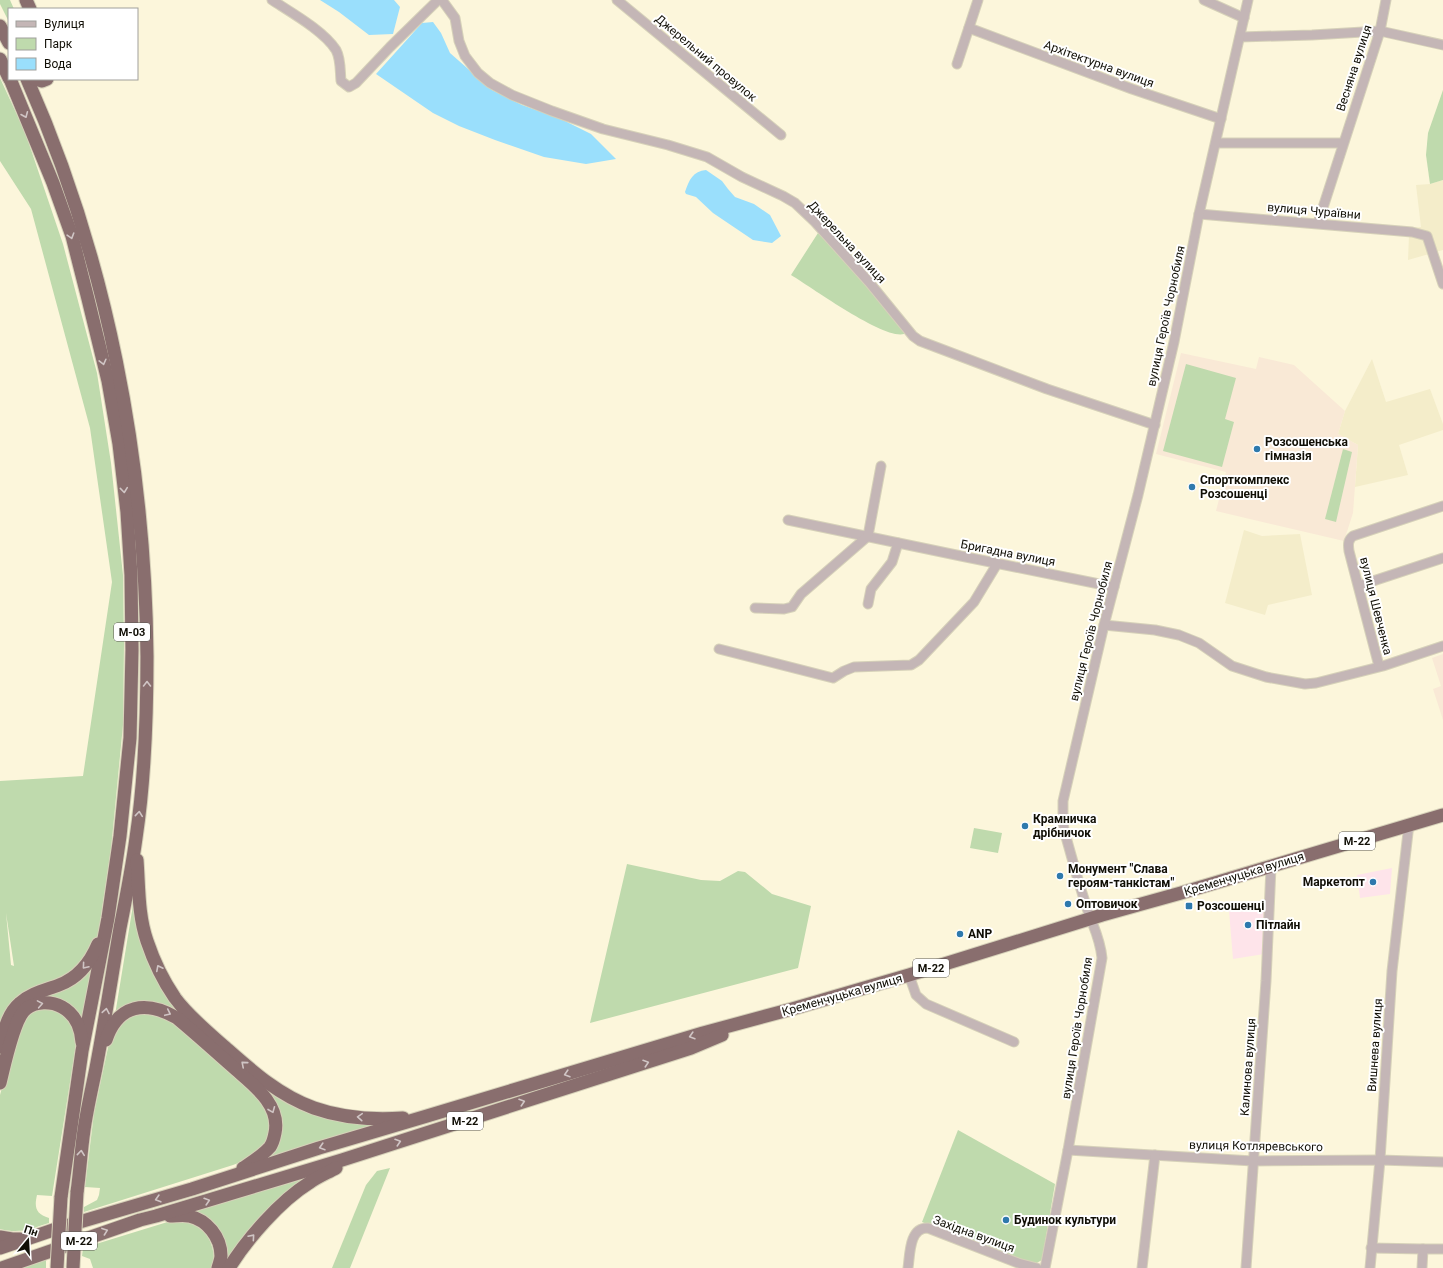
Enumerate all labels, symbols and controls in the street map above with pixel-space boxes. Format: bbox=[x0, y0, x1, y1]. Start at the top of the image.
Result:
legend bbox=[8, 8, 138, 80]
street label: Джерельний провулок bbox=[653, 12, 760, 105]
text: Вулиця bbox=[44, 17, 85, 31]
street label: Весняна вулиця bbox=[1333, 23, 1375, 113]
text: Парк bbox=[44, 37, 73, 51]
street label: Архітектурна вулиця bbox=[1042, 38, 1156, 90]
text: Вода bbox=[44, 57, 72, 71]
one-way arrow bbox=[20, 111, 28, 118]
street label: Джерельна вулиця bbox=[805, 198, 889, 286]
street label: вулиця Чураївни bbox=[1267, 200, 1361, 222]
one-way arrow bbox=[66, 233, 75, 240]
street label: вулиця Героїв Чорнобиля bbox=[1144, 244, 1188, 388]
one-way arrow bbox=[99, 359, 107, 365]
place label: Розсошенська гімназія bbox=[1265, 435, 1349, 463]
marker: Розсошенська гімназія bbox=[1252, 444, 1262, 454]
place label: Спорткомплекс Розсошенці bbox=[1200, 473, 1289, 501]
marker: Спорткомплекс Розсошенці bbox=[1187, 482, 1197, 492]
one-way arrow bbox=[119, 487, 128, 493]
street label: Бригадна вулиця bbox=[959, 537, 1057, 569]
street label: вулиця Шевченка bbox=[1357, 556, 1395, 656]
street label: вулиця Героїв Чорнобиля bbox=[1067, 560, 1115, 702]
road number: М-03 bbox=[114, 623, 150, 641]
one-way arrow bbox=[143, 681, 151, 687]
one-way arrow bbox=[134, 811, 143, 817]
place label: Крамничка дрібничок bbox=[1033, 812, 1097, 840]
marker: Крамничка дрібничок bbox=[1020, 821, 1030, 831]
road number: М-22 bbox=[1339, 832, 1375, 850]
street label: Кременчуцька вулиця bbox=[1182, 849, 1306, 899]
place label: Монумент "Слава героям-танкістам" bbox=[1068, 862, 1174, 890]
marker: Монумент "Слава героям-танкістам" bbox=[1055, 871, 1065, 881]
place label: Маркетопт bbox=[1303, 875, 1365, 889]
marker: Маркетопт bbox=[1368, 877, 1378, 887]
place label: Оптовичок bbox=[1076, 897, 1138, 911]
marker: Оптовичок bbox=[1063, 899, 1073, 909]
place label: Розсошенці bbox=[1197, 899, 1264, 913]
marker: Розсошенці bbox=[1184, 901, 1194, 911]
place label: Пітлайн bbox=[1256, 918, 1300, 932]
marker: Пітлайн bbox=[1243, 920, 1253, 930]
place label: ANP bbox=[968, 927, 993, 941]
marker: ANP bbox=[955, 929, 965, 939]
street label: вулиця Героїв Чорнобиля bbox=[1059, 956, 1095, 1100]
road number: М-22 bbox=[913, 959, 949, 977]
one-way arrow bbox=[83, 961, 90, 969]
one-way arrow bbox=[156, 965, 164, 972]
street label: Кременчуцька вулиця bbox=[780, 971, 904, 1019]
street label: Вишнева вулиця bbox=[1365, 998, 1385, 1092]
one-way arrow bbox=[37, 1000, 44, 1009]
one-way arrow bbox=[101, 1008, 110, 1014]
one-way arrow bbox=[164, 1008, 171, 1016]
street label: Калинова вулиця bbox=[1238, 1018, 1258, 1116]
one-way arrow bbox=[688, 1031, 695, 1040]
one-way arrow bbox=[642, 1059, 649, 1067]
one-way arrow bbox=[242, 1062, 249, 1069]
one-way arrow bbox=[564, 1069, 571, 1078]
one-way arrow bbox=[518, 1099, 525, 1107]
one-way arrow bbox=[268, 1106, 276, 1113]
road number: М-22 bbox=[447, 1112, 483, 1130]
one-way arrow bbox=[357, 1113, 363, 1122]
one-way arrow bbox=[394, 1138, 401, 1147]
street label: вулиця Котляревського bbox=[1189, 1138, 1323, 1154]
one-way arrow bbox=[319, 1142, 326, 1151]
one-way arrow bbox=[77, 1150, 86, 1156]
one-way arrow bbox=[155, 1194, 162, 1203]
one-way arrow bbox=[203, 1197, 210, 1206]
street label: Західна вулиця bbox=[931, 1213, 1017, 1255]
place label: Будинок культури bbox=[1014, 1213, 1116, 1227]
marker: Будинок культури bbox=[1001, 1215, 1011, 1225]
north arrow bbox=[8, 1220, 48, 1260]
text: Пн bbox=[22, 1223, 40, 1239]
one-way arrow bbox=[101, 1228, 108, 1236]
road number: М-22 bbox=[61, 1232, 97, 1250]
one-way arrow bbox=[248, 1234, 255, 1242]

